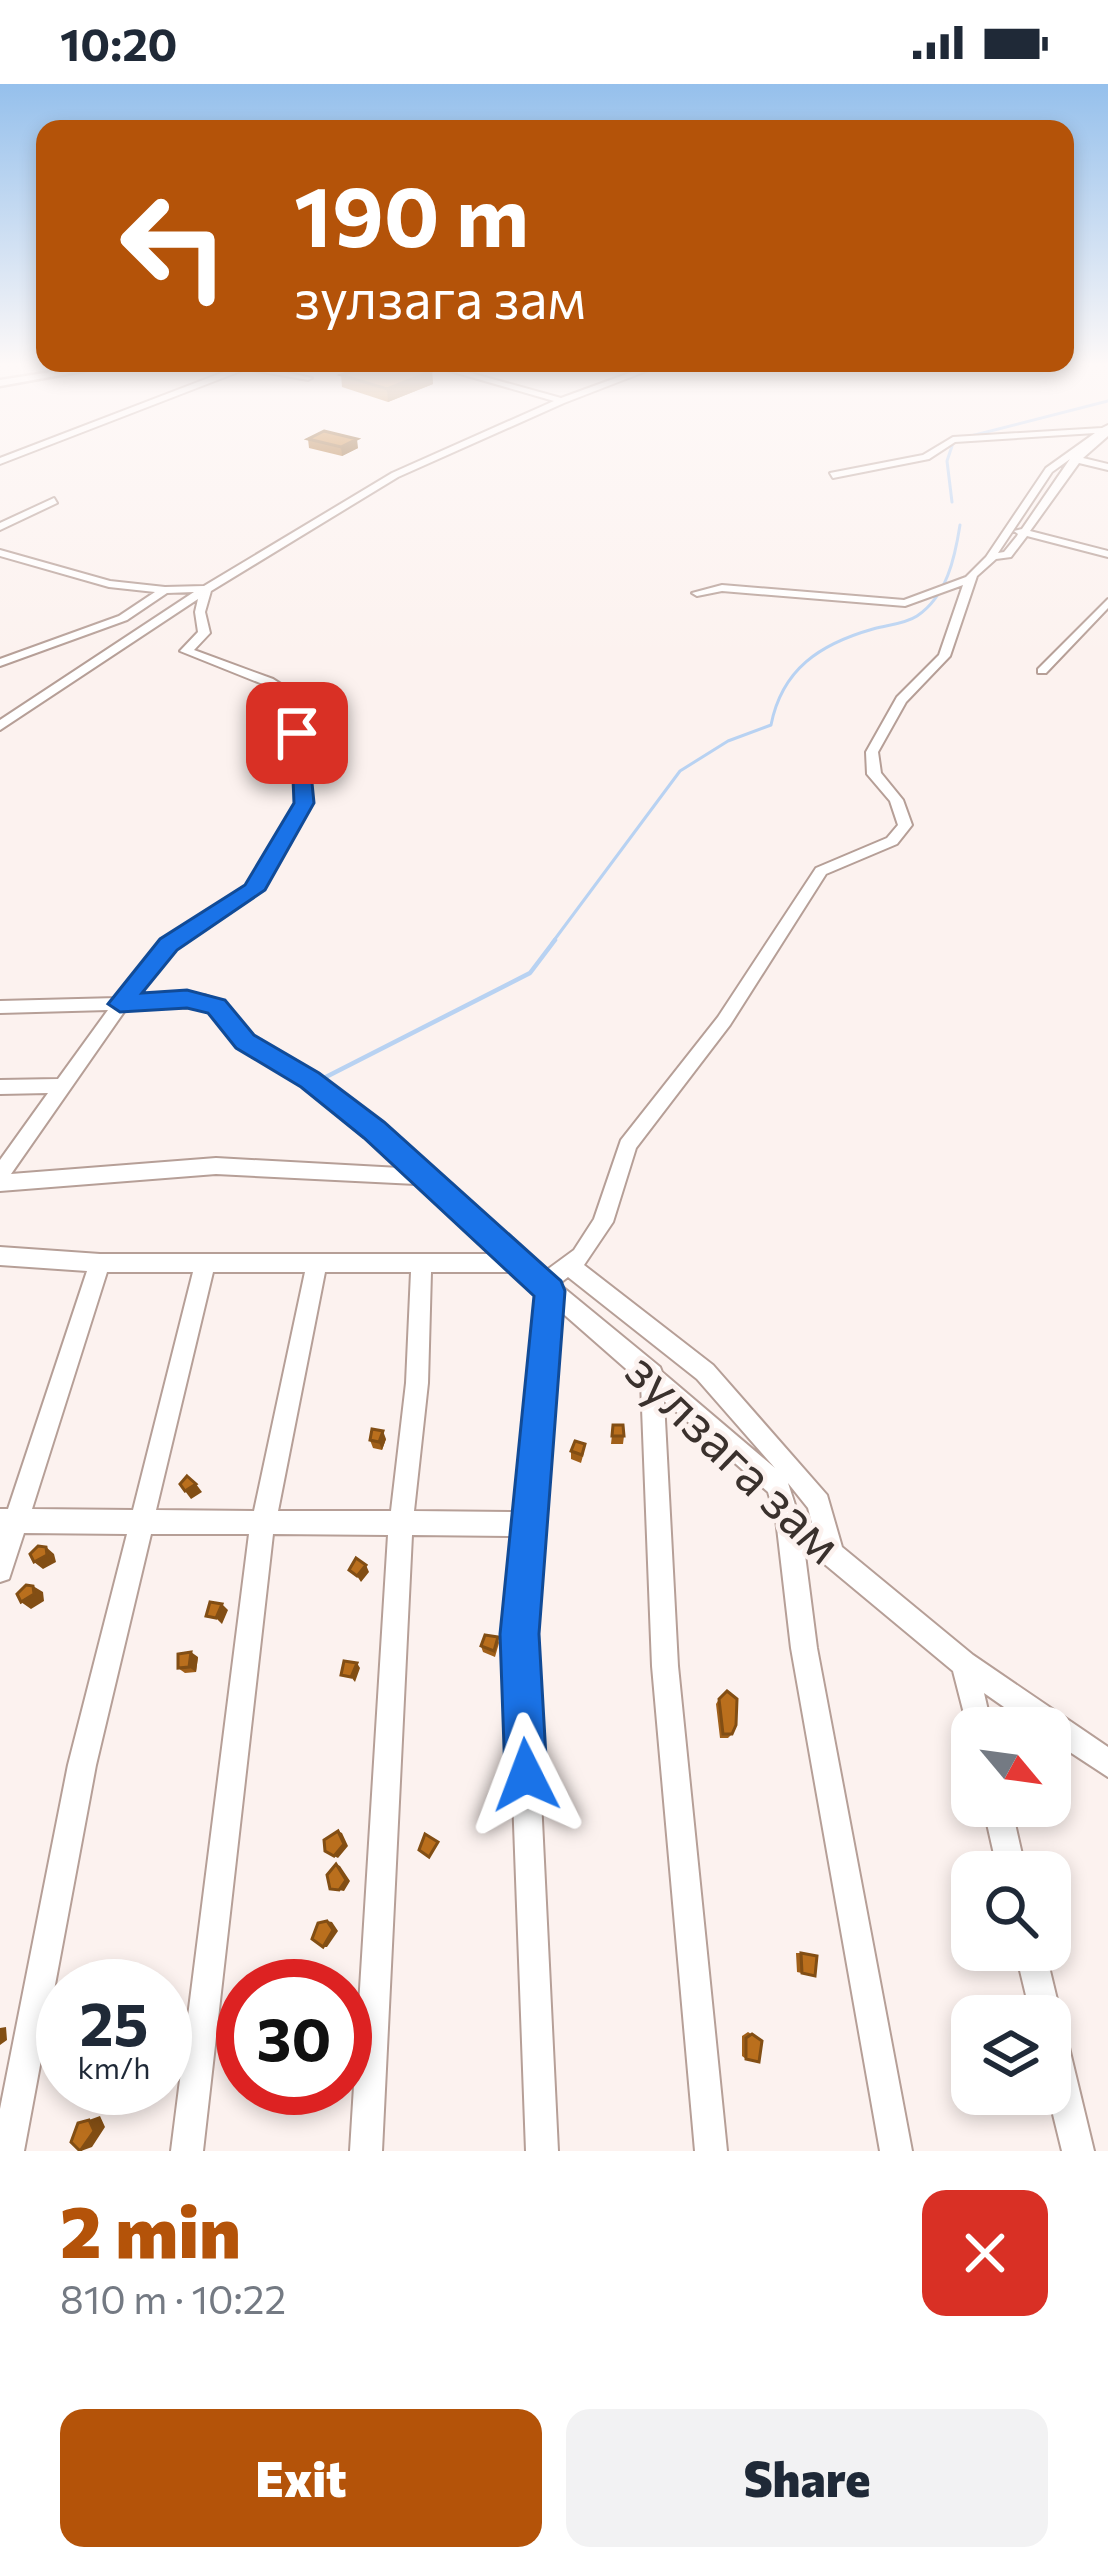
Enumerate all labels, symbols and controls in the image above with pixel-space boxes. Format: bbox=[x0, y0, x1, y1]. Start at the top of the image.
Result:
text: 10:20 bbox=[60, 15, 177, 70]
text: 190 m bbox=[294, 162, 529, 264]
icon: left bbox=[96, 168, 252, 324]
text: зулзага зам bbox=[294, 264, 586, 330]
pin bbox=[246, 682, 348, 784]
icon: arrive bbox=[264, 700, 330, 766]
street label: зулзага зам bbox=[615, 1338, 857, 1575]
north arrow bbox=[951, 1707, 1071, 1827]
map controls bbox=[951, 1707, 1071, 2115]
position arrow bbox=[463, 1712, 589, 1838]
button: search bbox=[951, 1851, 1071, 1971]
speed limit sign: 30 bbox=[216, 1959, 372, 2115]
text: 25 bbox=[79, 1985, 149, 2058]
button: layers bbox=[951, 1995, 1071, 2115]
text: km/h bbox=[78, 2048, 150, 2085]
text: 2 min bbox=[60, 2185, 241, 2273]
button: close bbox=[922, 2190, 1048, 2316]
text: 810 m · 10:22 bbox=[60, 2274, 286, 2322]
button: Exit bbox=[60, 2409, 542, 2547]
button: Share bbox=[566, 2409, 1048, 2547]

